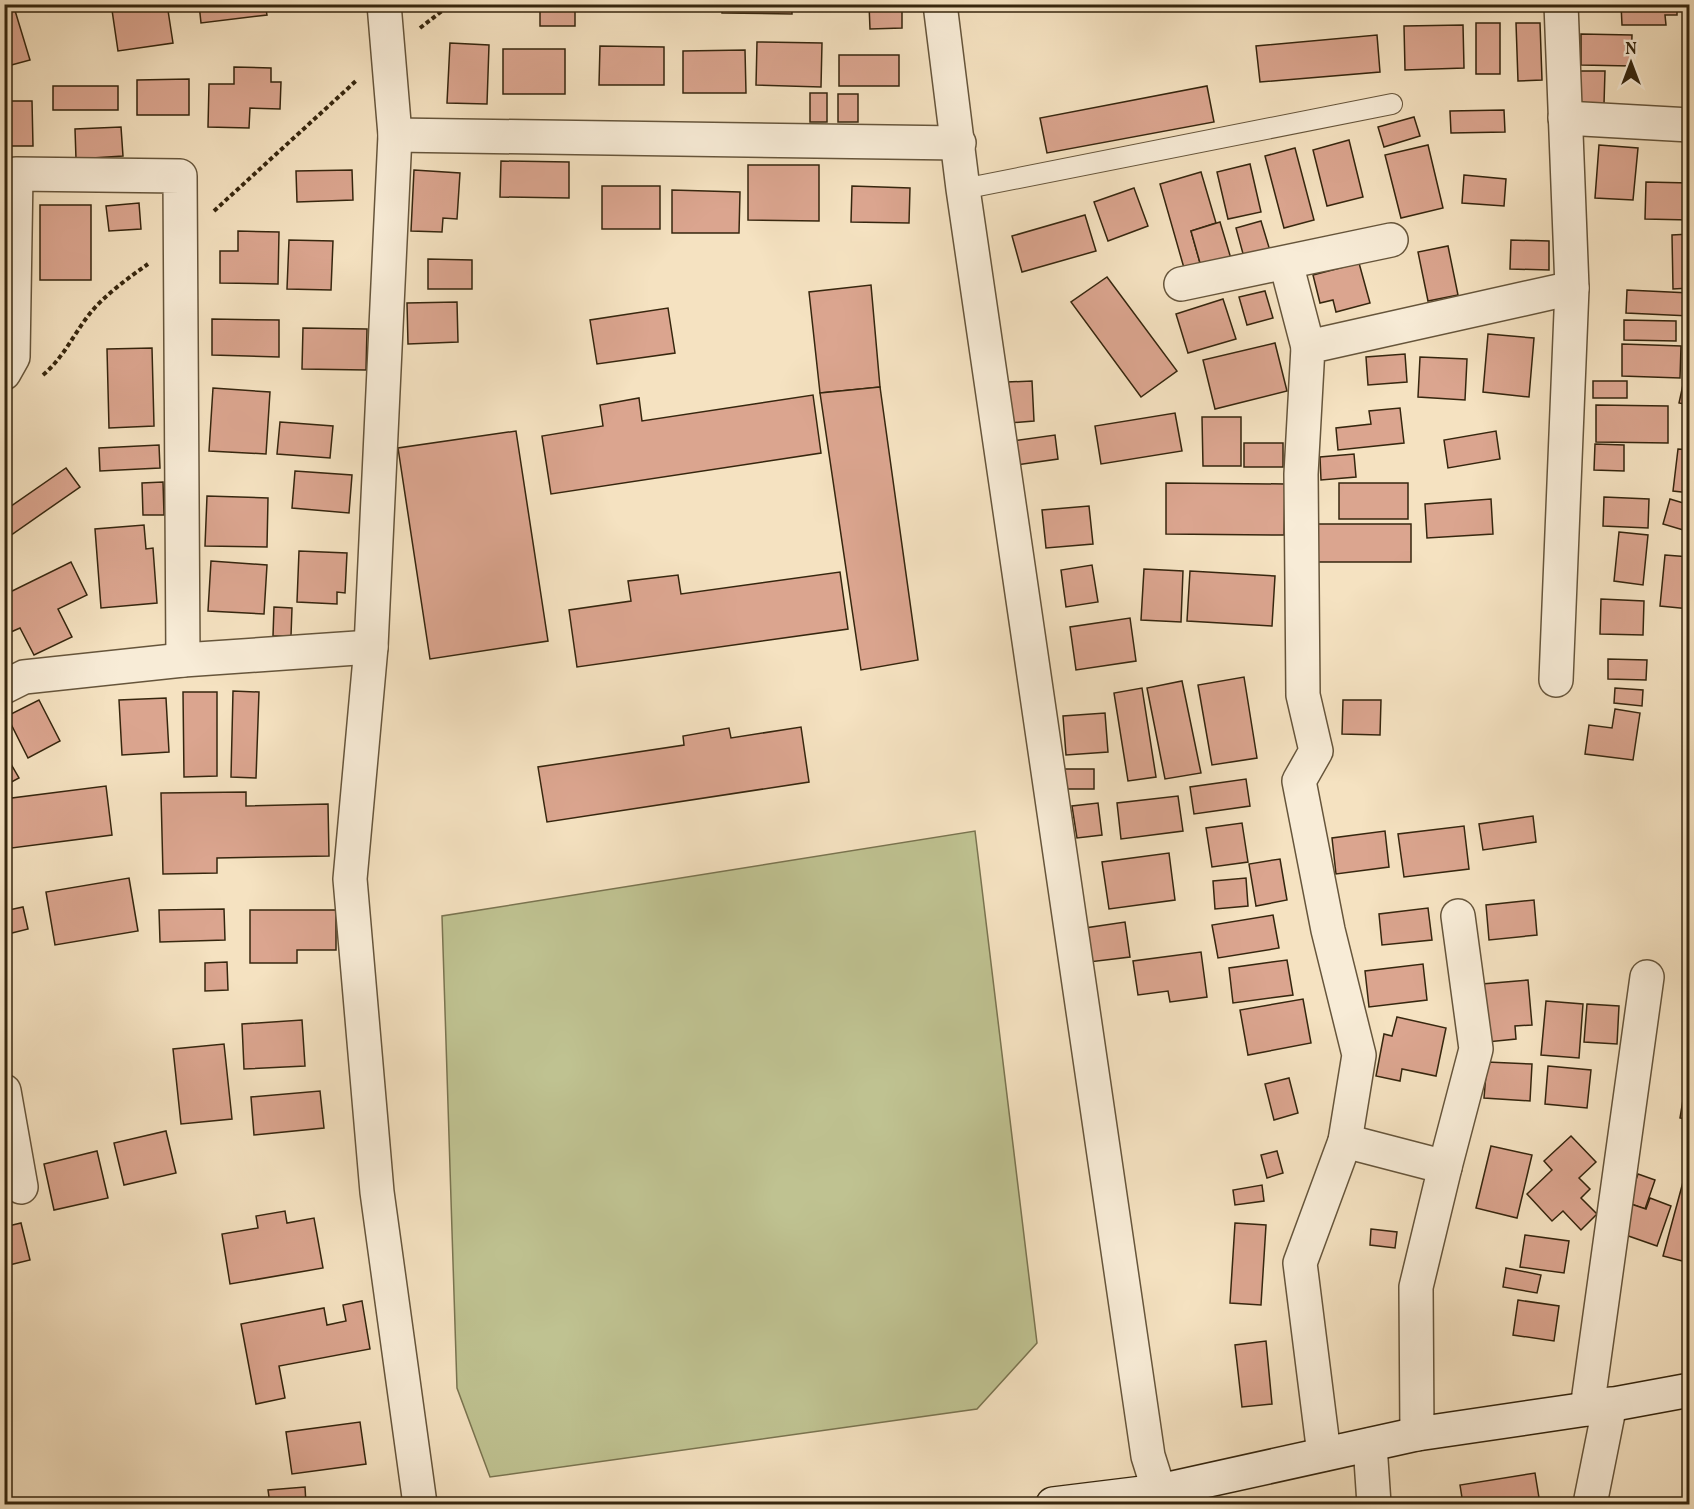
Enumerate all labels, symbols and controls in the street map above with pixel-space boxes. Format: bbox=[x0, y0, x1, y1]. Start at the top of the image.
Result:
north arrow bbox=[1601, 33, 1661, 93]
text: N bbox=[1625, 39, 1637, 61]

